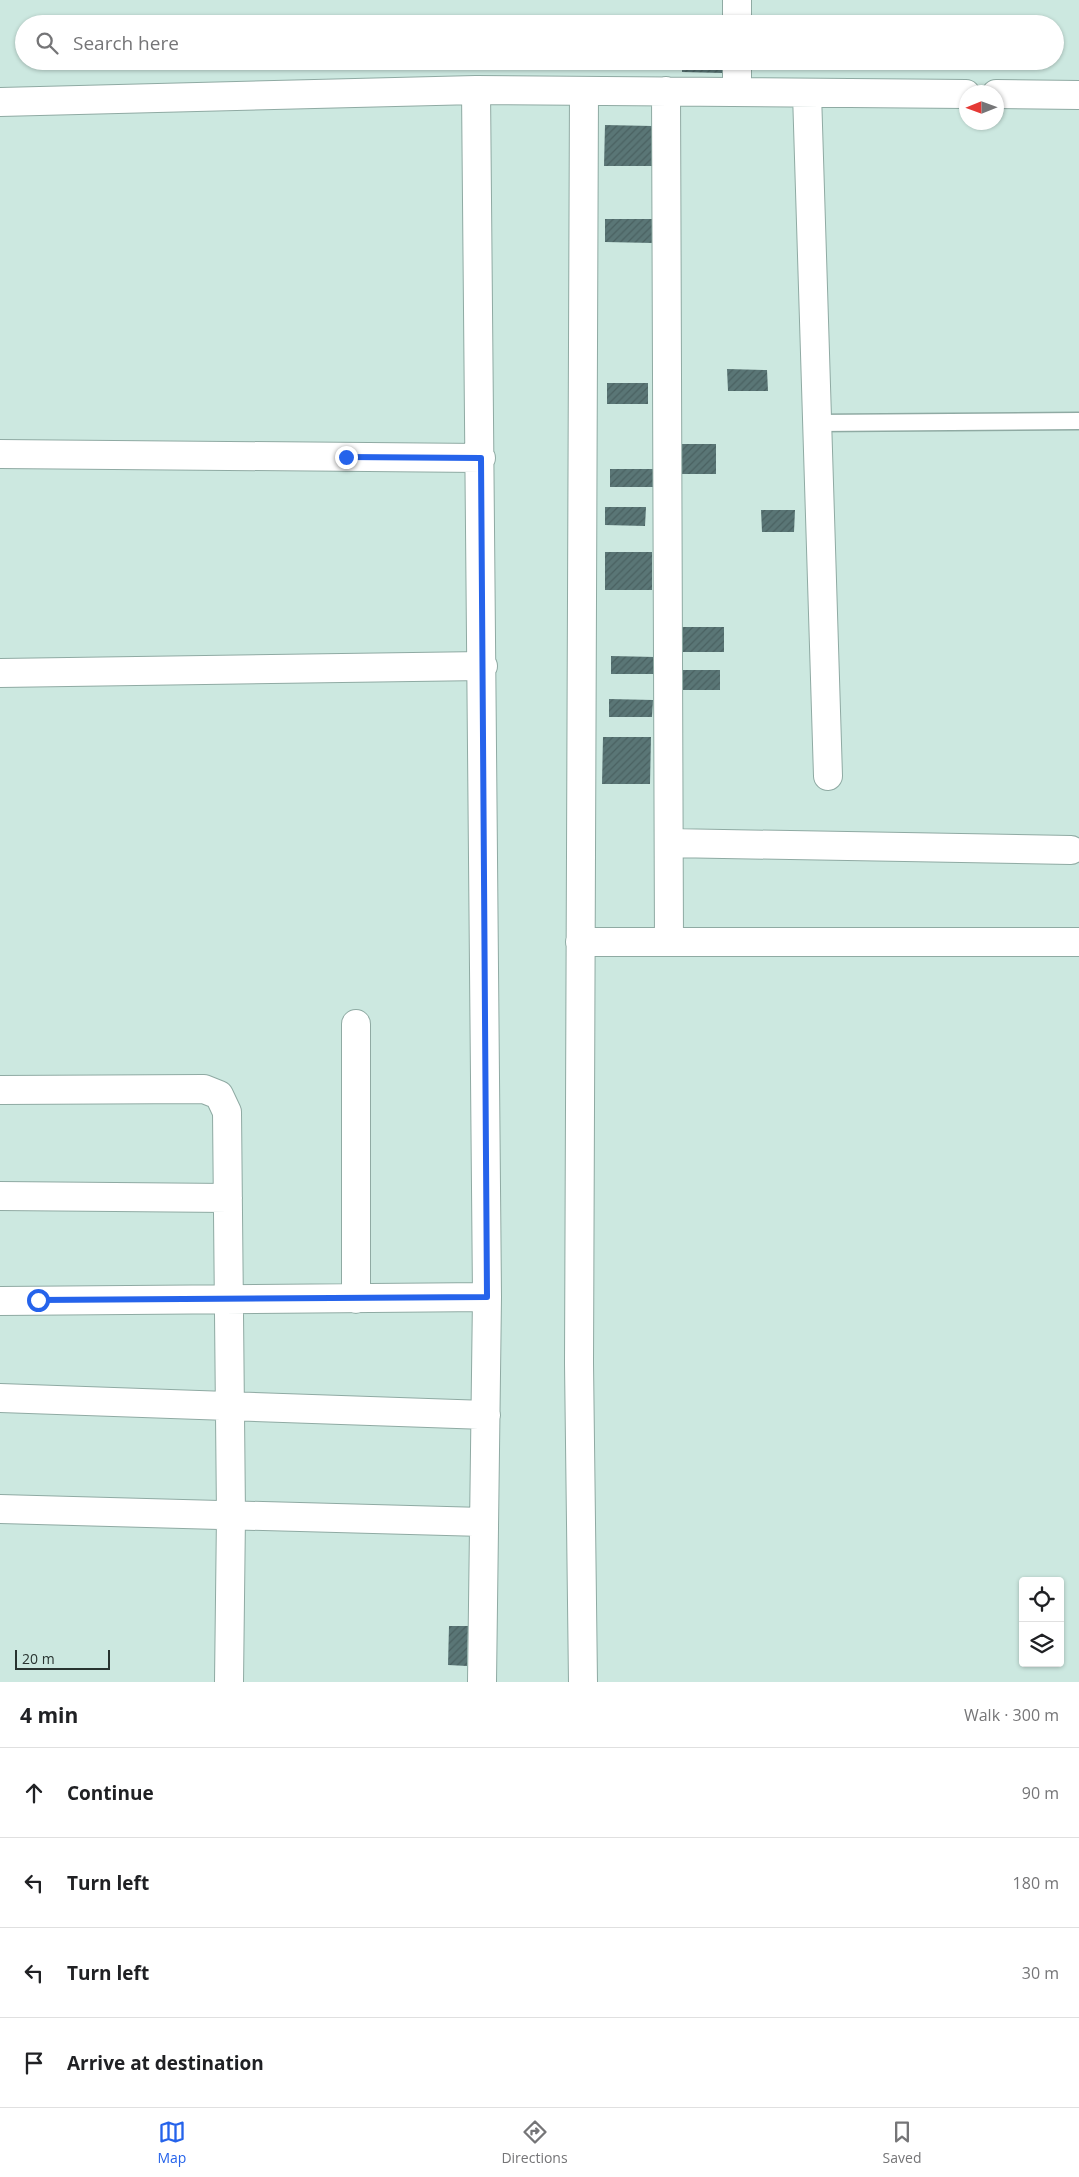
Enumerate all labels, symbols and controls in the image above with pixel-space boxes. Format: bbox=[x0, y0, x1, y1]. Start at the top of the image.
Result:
search box bbox=[15, 15, 1064, 70]
icon: search bbox=[33, 29, 61, 57]
text: Search here bbox=[73, 30, 179, 56]
north arrow bbox=[959, 85, 1004, 130]
route end bbox=[335, 446, 358, 469]
route start bbox=[27, 1289, 50, 1312]
map controls bbox=[1019, 1577, 1064, 1667]
button: locate bbox=[1019, 1577, 1064, 1622]
button: layers bbox=[1019, 1622, 1064, 1667]
scale bar bbox=[15, 1647, 110, 1670]
text: 20 m bbox=[22, 1649, 55, 1668]
text: 4 min bbox=[20, 1701, 78, 1729]
text: Walk · 300 m bbox=[964, 1704, 1059, 1726]
icon: ahead bbox=[20, 1779, 48, 1807]
text: Continue bbox=[67, 1780, 154, 1806]
text: 90 m bbox=[1022, 1782, 1059, 1804]
icon: left bbox=[20, 1869, 48, 1897]
text: Turn left bbox=[67, 1870, 149, 1896]
text: 180 m bbox=[1013, 1872, 1059, 1894]
icon: left bbox=[20, 1959, 48, 1987]
text: Turn left bbox=[67, 1960, 149, 1986]
text: 30 m bbox=[1022, 1962, 1059, 1984]
icon: arrive bbox=[20, 2049, 48, 2077]
text: Arrive at destination bbox=[67, 2050, 264, 2076]
tab: Map bbox=[157, 2118, 186, 2167]
tab: Directions bbox=[501, 2118, 568, 2167]
tab: Saved bbox=[883, 2118, 921, 2167]

